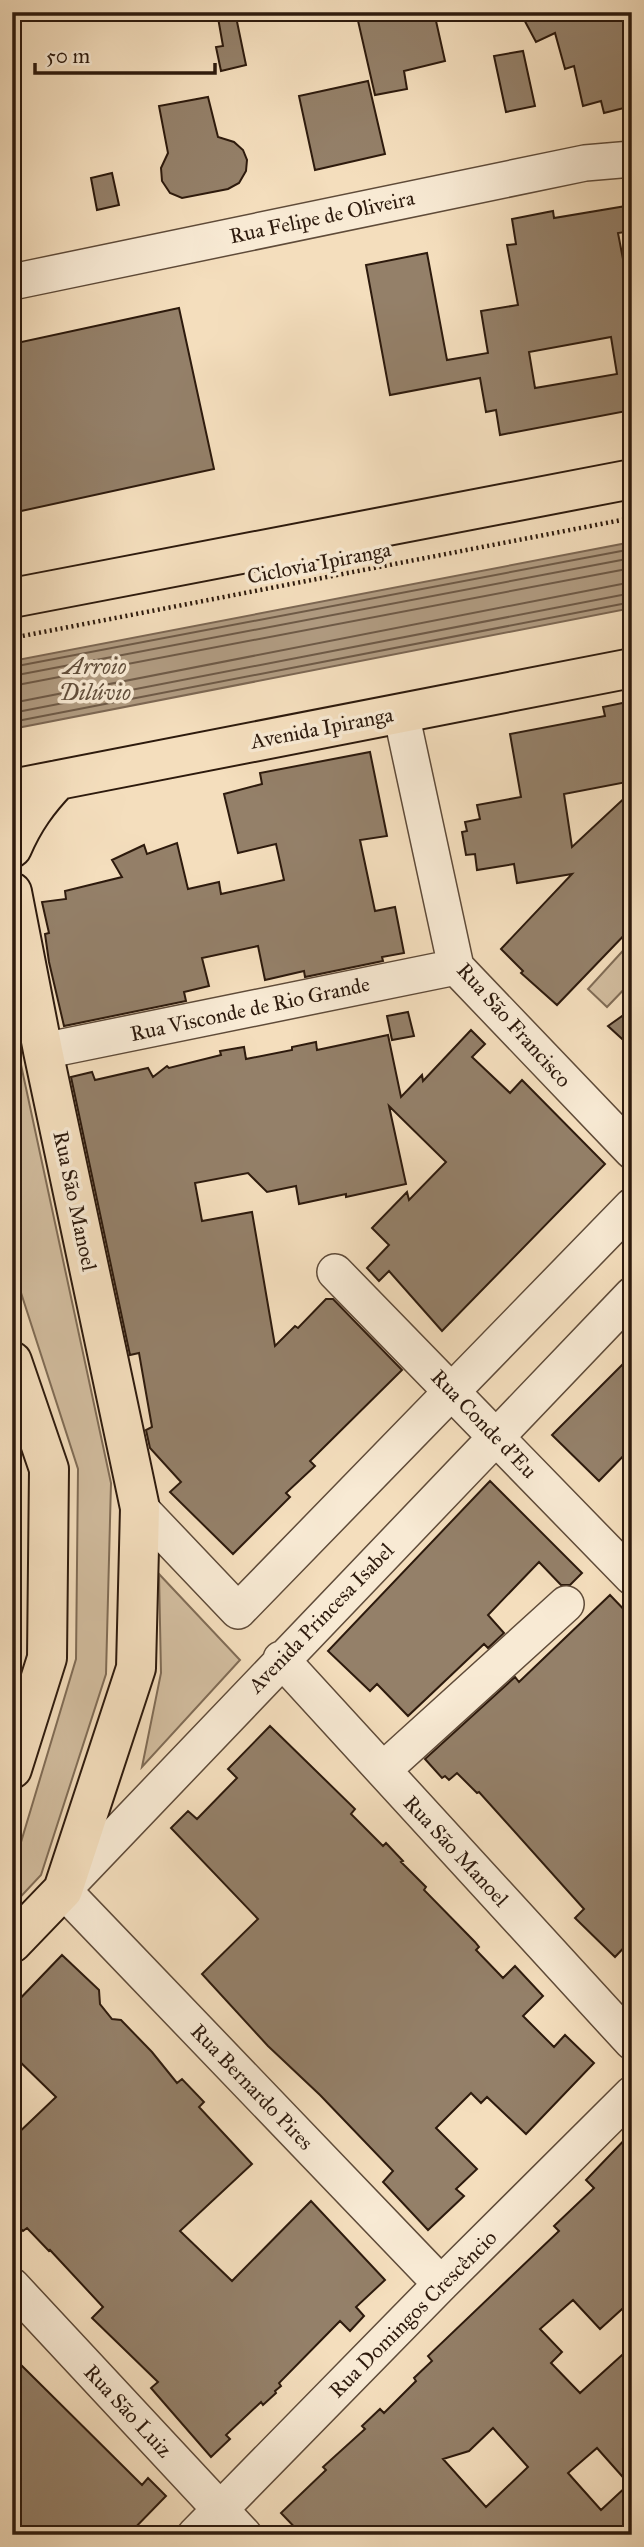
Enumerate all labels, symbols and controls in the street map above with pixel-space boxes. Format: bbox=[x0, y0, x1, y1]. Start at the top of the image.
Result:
scale bar bbox=[35, 32, 215, 76]
text: 50 m bbox=[46, 43, 91, 69]
street label: Rua Felipe de Oliveira bbox=[227, 185, 417, 249]
street label: Ciclovia Ipiranga bbox=[245, 536, 393, 590]
water label: Arroio Dilúvio bbox=[59, 652, 131, 706]
street label: Avenida Ipiranga bbox=[248, 701, 396, 755]
street label: Rua São Francisco bbox=[451, 957, 577, 1093]
street label: Rua Visconde de Rio Grande bbox=[128, 971, 372, 1047]
street label: Rua São Manoel bbox=[47, 1129, 103, 1274]
street label: Rua Conde d'Eu bbox=[426, 1364, 542, 1484]
street label: Avenida Princesa Isabel bbox=[242, 1537, 399, 1699]
street label: Rua São Manoel bbox=[398, 1790, 514, 1912]
street label: Rua Bernardo Pires bbox=[185, 2018, 319, 2156]
street label: Rua Domingos Crescêncio bbox=[324, 2225, 502, 2403]
street label: Rua São Luiz bbox=[78, 2359, 178, 2463]

